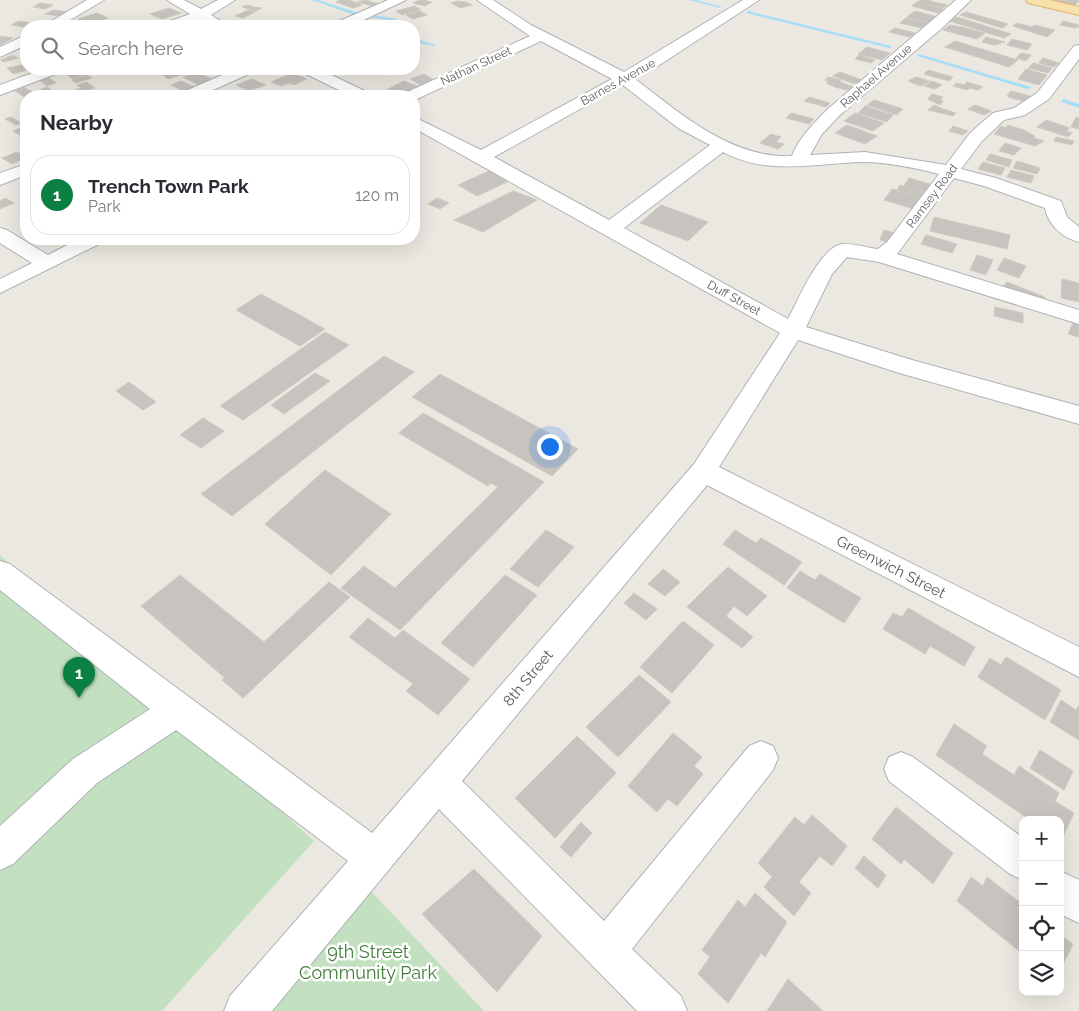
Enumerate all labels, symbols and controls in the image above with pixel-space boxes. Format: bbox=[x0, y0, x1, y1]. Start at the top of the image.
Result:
search box bbox=[20, 20, 420, 75]
icon: search bbox=[38, 34, 66, 62]
text: Search here bbox=[78, 37, 184, 59]
street label: Raphael Avenue bbox=[837, 41, 915, 111]
street label: Nathan Street bbox=[438, 43, 514, 89]
street label: Barnes Avenue bbox=[578, 56, 658, 108]
text: Nearby bbox=[40, 110, 113, 135]
street label: Ramsey Road bbox=[904, 161, 960, 231]
text: Trench Town Park bbox=[88, 175, 249, 197]
text: 1 bbox=[53, 186, 61, 205]
text: 120 m bbox=[355, 186, 399, 205]
text: Park bbox=[88, 197, 121, 216]
street label: Duff Street bbox=[705, 278, 763, 318]
your location bbox=[537, 434, 563, 460]
street label: Greenwich Street bbox=[834, 532, 948, 602]
street label: 8th Street bbox=[499, 646, 557, 710]
pin: 1 bbox=[63, 657, 95, 698]
map controls bbox=[1019, 816, 1064, 996]
button: + bbox=[1019, 816, 1064, 861]
button: − bbox=[1019, 861, 1064, 906]
button: locate bbox=[1019, 906, 1064, 951]
park label: 9th Street Community Park bbox=[299, 941, 437, 983]
button: layers bbox=[1019, 951, 1064, 996]

